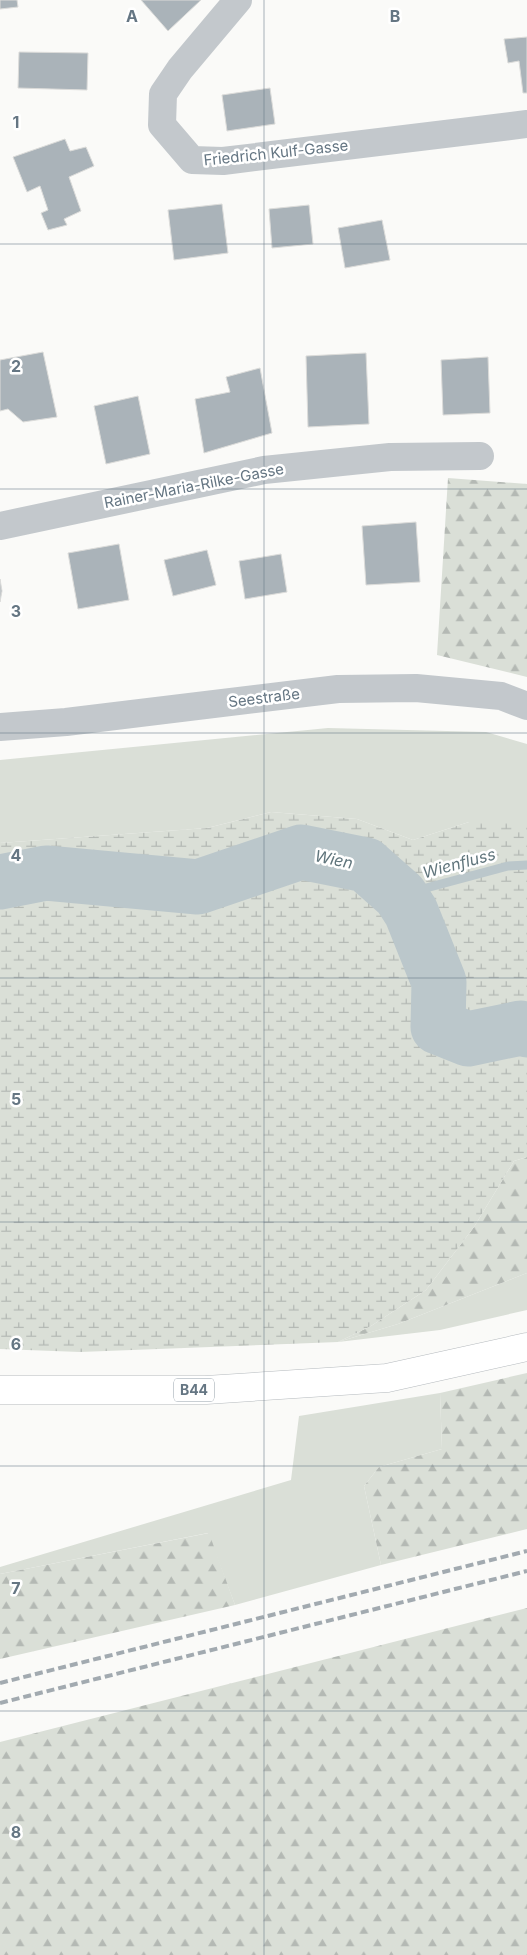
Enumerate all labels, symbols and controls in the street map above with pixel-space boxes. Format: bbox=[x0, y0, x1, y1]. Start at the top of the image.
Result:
text: A bbox=[126, 6, 138, 26]
text: B bbox=[390, 6, 400, 26]
text: 1 bbox=[13, 112, 19, 132]
street label: Friedrich Kulf-Gasse bbox=[203, 135, 349, 170]
text: 2 bbox=[11, 356, 21, 376]
street label: Rainer-Maria-Rilke-Gasse bbox=[102, 459, 285, 512]
text: 3 bbox=[11, 601, 21, 621]
street label: Seestraße bbox=[227, 684, 301, 711]
water label: Wienfluss bbox=[420, 844, 498, 882]
text: 4 bbox=[11, 845, 22, 865]
water label: Wien bbox=[313, 845, 355, 873]
text: 5 bbox=[11, 1089, 21, 1109]
text: 6 bbox=[11, 1334, 21, 1354]
road number: B44 bbox=[174, 1378, 214, 1402]
text: 7 bbox=[11, 1578, 21, 1598]
text: 8 bbox=[11, 1822, 21, 1842]

